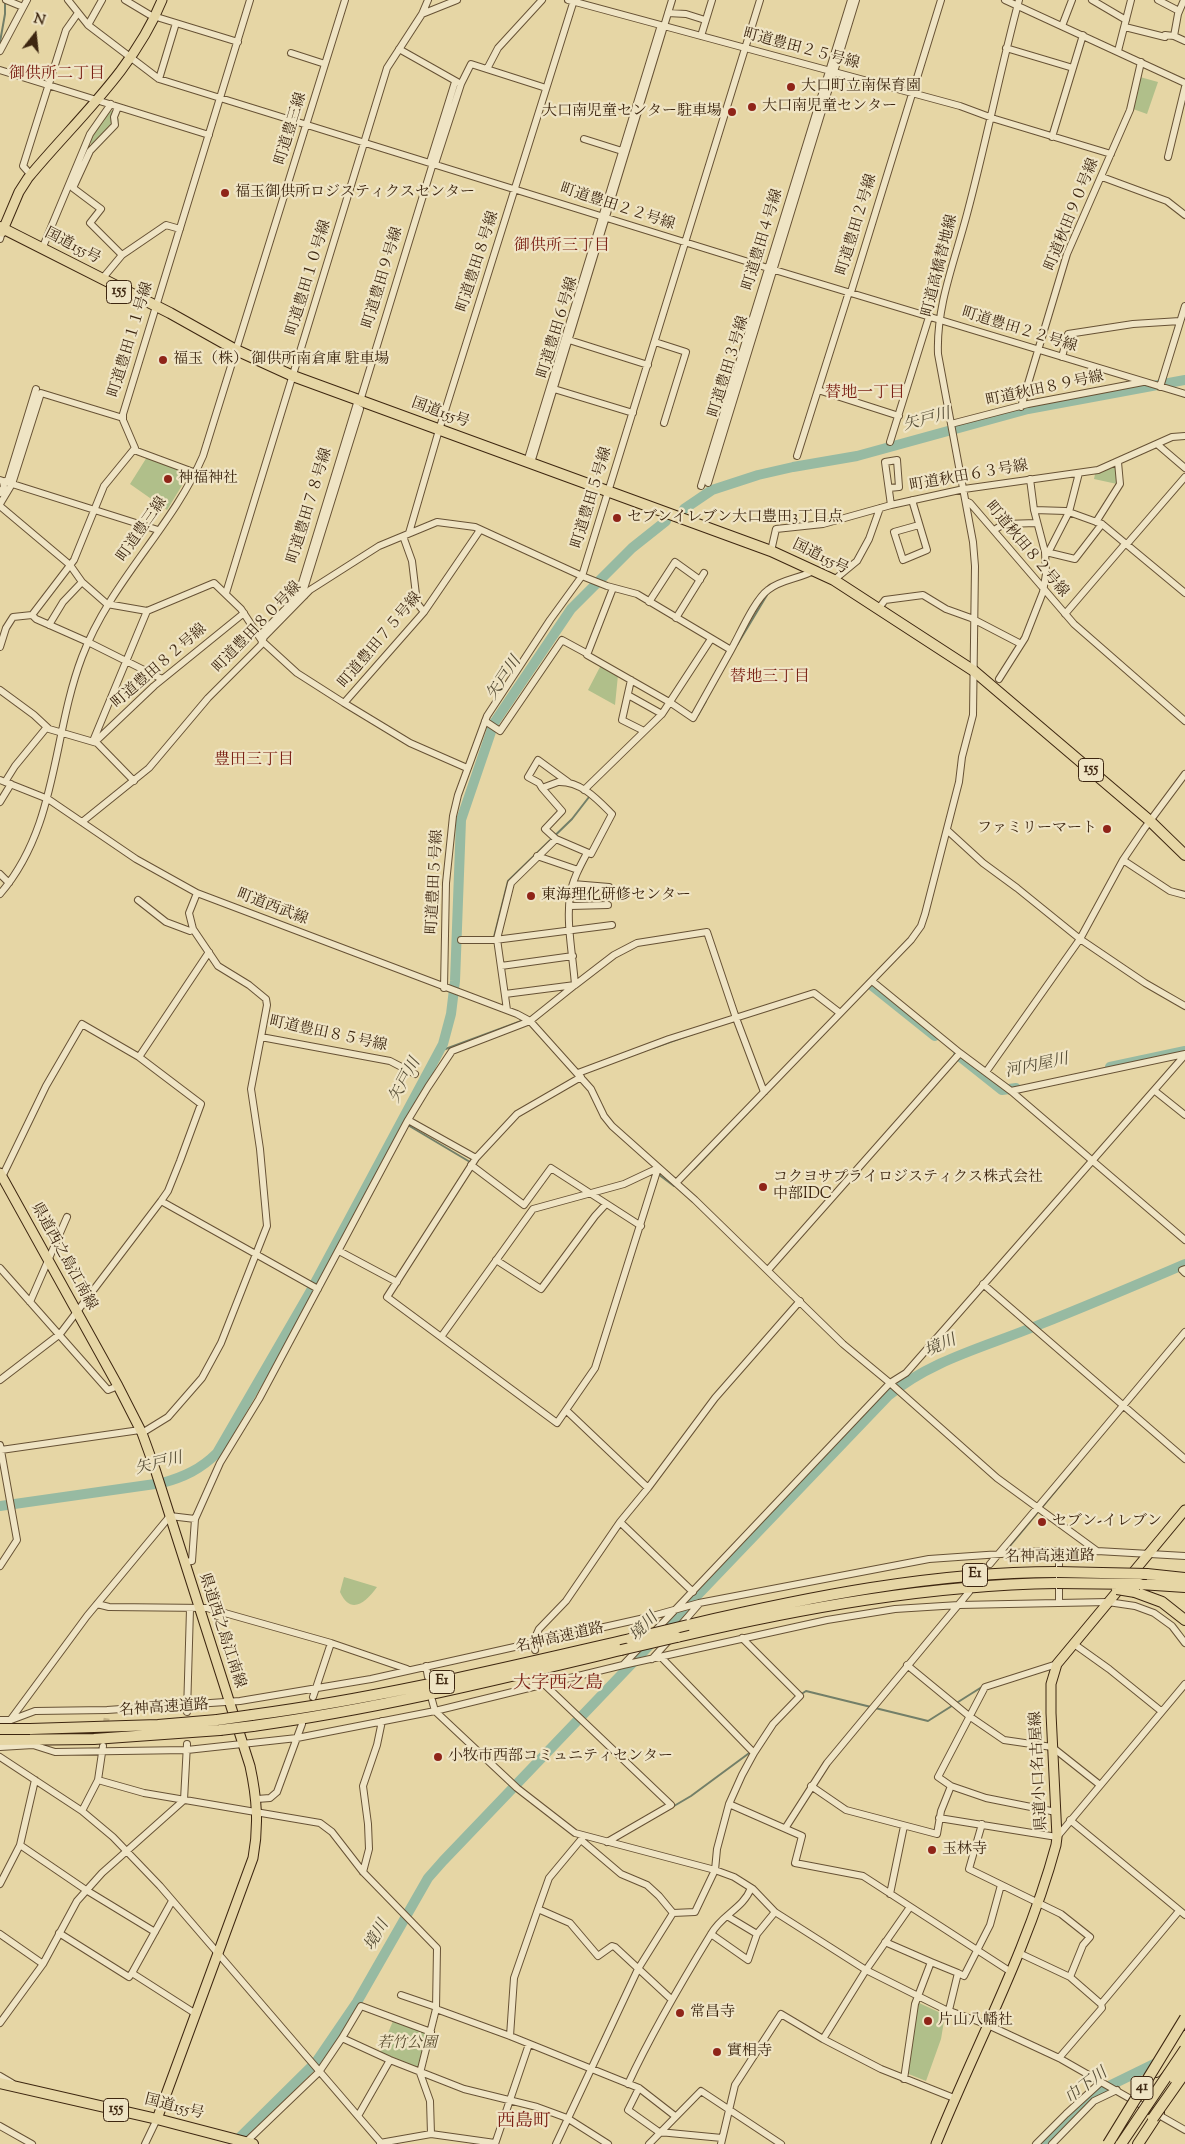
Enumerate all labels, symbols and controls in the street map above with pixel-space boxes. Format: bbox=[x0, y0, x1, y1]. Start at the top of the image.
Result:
text: N bbox=[31, 9, 47, 32]
north arrow bbox=[10, 10, 60, 60]
street label: 町道豊田２５号線 bbox=[741, 26, 861, 74]
district label: 御供所二丁目 bbox=[9, 65, 105, 85]
place label: 大口町立南保育園 bbox=[801, 78, 921, 96]
marker: 大口町立南保育園 bbox=[785, 81, 797, 93]
street label: 町道豊三線 bbox=[272, 91, 312, 167]
place label: 大口南児童センター bbox=[762, 98, 897, 116]
marker: 大口南児童センター bbox=[746, 101, 758, 113]
place label: 大口南児童センター駐車場 bbox=[542, 103, 722, 121]
marker: 大口南児童センター駐車場 bbox=[726, 106, 738, 118]
street label: 町道秋田９０号線 bbox=[1042, 156, 1104, 274]
street label: 町道豊田２号線 bbox=[834, 172, 882, 278]
street label: 町道豊田２２号線 bbox=[557, 181, 677, 235]
place label: 福玉御供所ロジスティクスセンター bbox=[235, 184, 475, 202]
marker: 福玉御供所ロジスティクスセンター bbox=[219, 187, 231, 199]
street label: 町道豊田４号線 bbox=[740, 187, 788, 293]
street label: 町道豊田８号線 bbox=[454, 209, 504, 315]
street label: 町道高橋替地線 bbox=[920, 213, 962, 319]
street label: 町道豊田１０号線 bbox=[284, 218, 336, 338]
street label: 国道155号 bbox=[41, 225, 103, 269]
street label: 町道豊田９号線 bbox=[360, 225, 408, 331]
district label: 御供所三丁目 bbox=[514, 237, 610, 257]
street label: 町道豊田６号線 bbox=[535, 275, 583, 381]
road number: 155 bbox=[106, 280, 132, 304]
street label: 町道豊田１１号線 bbox=[106, 280, 158, 400]
street label: 町道豊田２２号線 bbox=[959, 305, 1079, 357]
street label: 町道豊田３号線 bbox=[706, 314, 754, 420]
place label: 福玉（株） 御供所南倉庫 駐車場 bbox=[173, 351, 389, 369]
marker: 福玉（株） 御供所南倉庫 駐車場 bbox=[157, 354, 169, 366]
street label: 町道秋田８９号線 bbox=[984, 369, 1106, 411]
district label: 替地一丁目 bbox=[825, 384, 905, 404]
street label: 国道155号 bbox=[408, 395, 472, 433]
water label: 矢戸川 bbox=[901, 406, 953, 436]
street label: 町道豊田５号線 bbox=[569, 445, 617, 551]
street label: 町道豊田７８号線 bbox=[285, 446, 337, 566]
street label: 町道秋田６３号線 bbox=[908, 458, 1030, 496]
place label: 神福神社 bbox=[178, 470, 238, 488]
marker: 神福神社 bbox=[162, 473, 174, 485]
street label: 町道豊三線 bbox=[114, 494, 172, 566]
street label: 町道秋田８２号線 bbox=[981, 498, 1071, 602]
place label: セブンイレブン大口豊田3丁目点 bbox=[627, 509, 843, 527]
marker: セブンイレブン大口豊田3丁目点 bbox=[611, 512, 623, 524]
street label: 国道155号 bbox=[789, 537, 851, 579]
street label: 町道豊田８０号線 bbox=[210, 579, 306, 677]
street label: 町道豊田７５号線 bbox=[336, 589, 426, 693]
street label: 町道豊田８２号線 bbox=[109, 621, 211, 713]
water label: 矢戸川 bbox=[484, 654, 526, 704]
district label: 替地三丁目 bbox=[730, 668, 810, 688]
district label: 豊田三丁目 bbox=[214, 751, 294, 771]
road number: 155 bbox=[1078, 758, 1104, 782]
place label: ファミリーマート bbox=[977, 820, 1097, 838]
marker: ファミリーマート bbox=[1101, 823, 1113, 835]
street label: 町道豊田５号線 bbox=[424, 829, 448, 935]
street label: 町道西武線 bbox=[234, 886, 310, 930]
place label: 東海理化研修センター bbox=[541, 887, 691, 905]
marker: 東海理化研修センター bbox=[525, 890, 537, 902]
street label: 町道豊田８５号線 bbox=[267, 1014, 389, 1056]
water label: 河内屋川 bbox=[1004, 1051, 1070, 1083]
water label: 矢戸川 bbox=[386, 1055, 426, 1107]
place label: コクヨサプライロジスティクス株式会社 中部IDC bbox=[773, 1169, 1043, 1204]
marker: コクヨサプライロジスティクス株式会社 中部IDC bbox=[757, 1181, 769, 1193]
street label: 県道西之島江南線 bbox=[26, 1200, 100, 1314]
water label: 境川 bbox=[923, 1332, 959, 1362]
water label: 矢戸川 bbox=[133, 1450, 185, 1480]
place label: セブン-イレブン bbox=[1052, 1513, 1162, 1531]
marker: セブン-イレブン bbox=[1036, 1516, 1048, 1528]
street label: 名神高速道路 bbox=[1005, 1548, 1095, 1568]
road number: E1 bbox=[962, 1564, 988, 1586]
street label: 県道西之島江南線 bbox=[194, 1571, 248, 1691]
water label: 境川 bbox=[627, 1610, 663, 1646]
street label: 名神高速道路 bbox=[514, 1620, 606, 1658]
road number: E1 bbox=[430, 1670, 454, 1694]
district label: 大字西之島 bbox=[513, 1674, 603, 1696]
street label: 名神高速道路 bbox=[118, 1697, 210, 1721]
street label: 県道小口名古屋線 bbox=[1028, 1711, 1052, 1831]
place label: 小牧市西部コミュニティセンター bbox=[448, 1748, 673, 1766]
marker: 小牧市西部コミュニティセンター bbox=[432, 1751, 444, 1763]
place label: 玉林寺 bbox=[942, 1841, 987, 1859]
marker: 玉林寺 bbox=[926, 1844, 938, 1856]
water label: 境川 bbox=[362, 1917, 394, 1955]
place label: 常昌寺 bbox=[690, 2004, 735, 2022]
marker: 常昌寺 bbox=[674, 2007, 686, 2019]
place label: 片山八幡社 bbox=[938, 2012, 1013, 2030]
marker: 片山八幡社 bbox=[922, 2015, 934, 2027]
park label: 若竹公園 bbox=[377, 2035, 437, 2053]
place label: 實相寺 bbox=[727, 2043, 772, 2061]
marker: 實相寺 bbox=[711, 2046, 723, 2058]
water label: 巾下川 bbox=[1062, 2065, 1112, 2109]
road number: 41 bbox=[1131, 2076, 1153, 2100]
street label: 国道155号 bbox=[142, 2092, 206, 2124]
road number: 155 bbox=[104, 2098, 128, 2122]
district label: 西島町 bbox=[497, 2112, 551, 2134]

